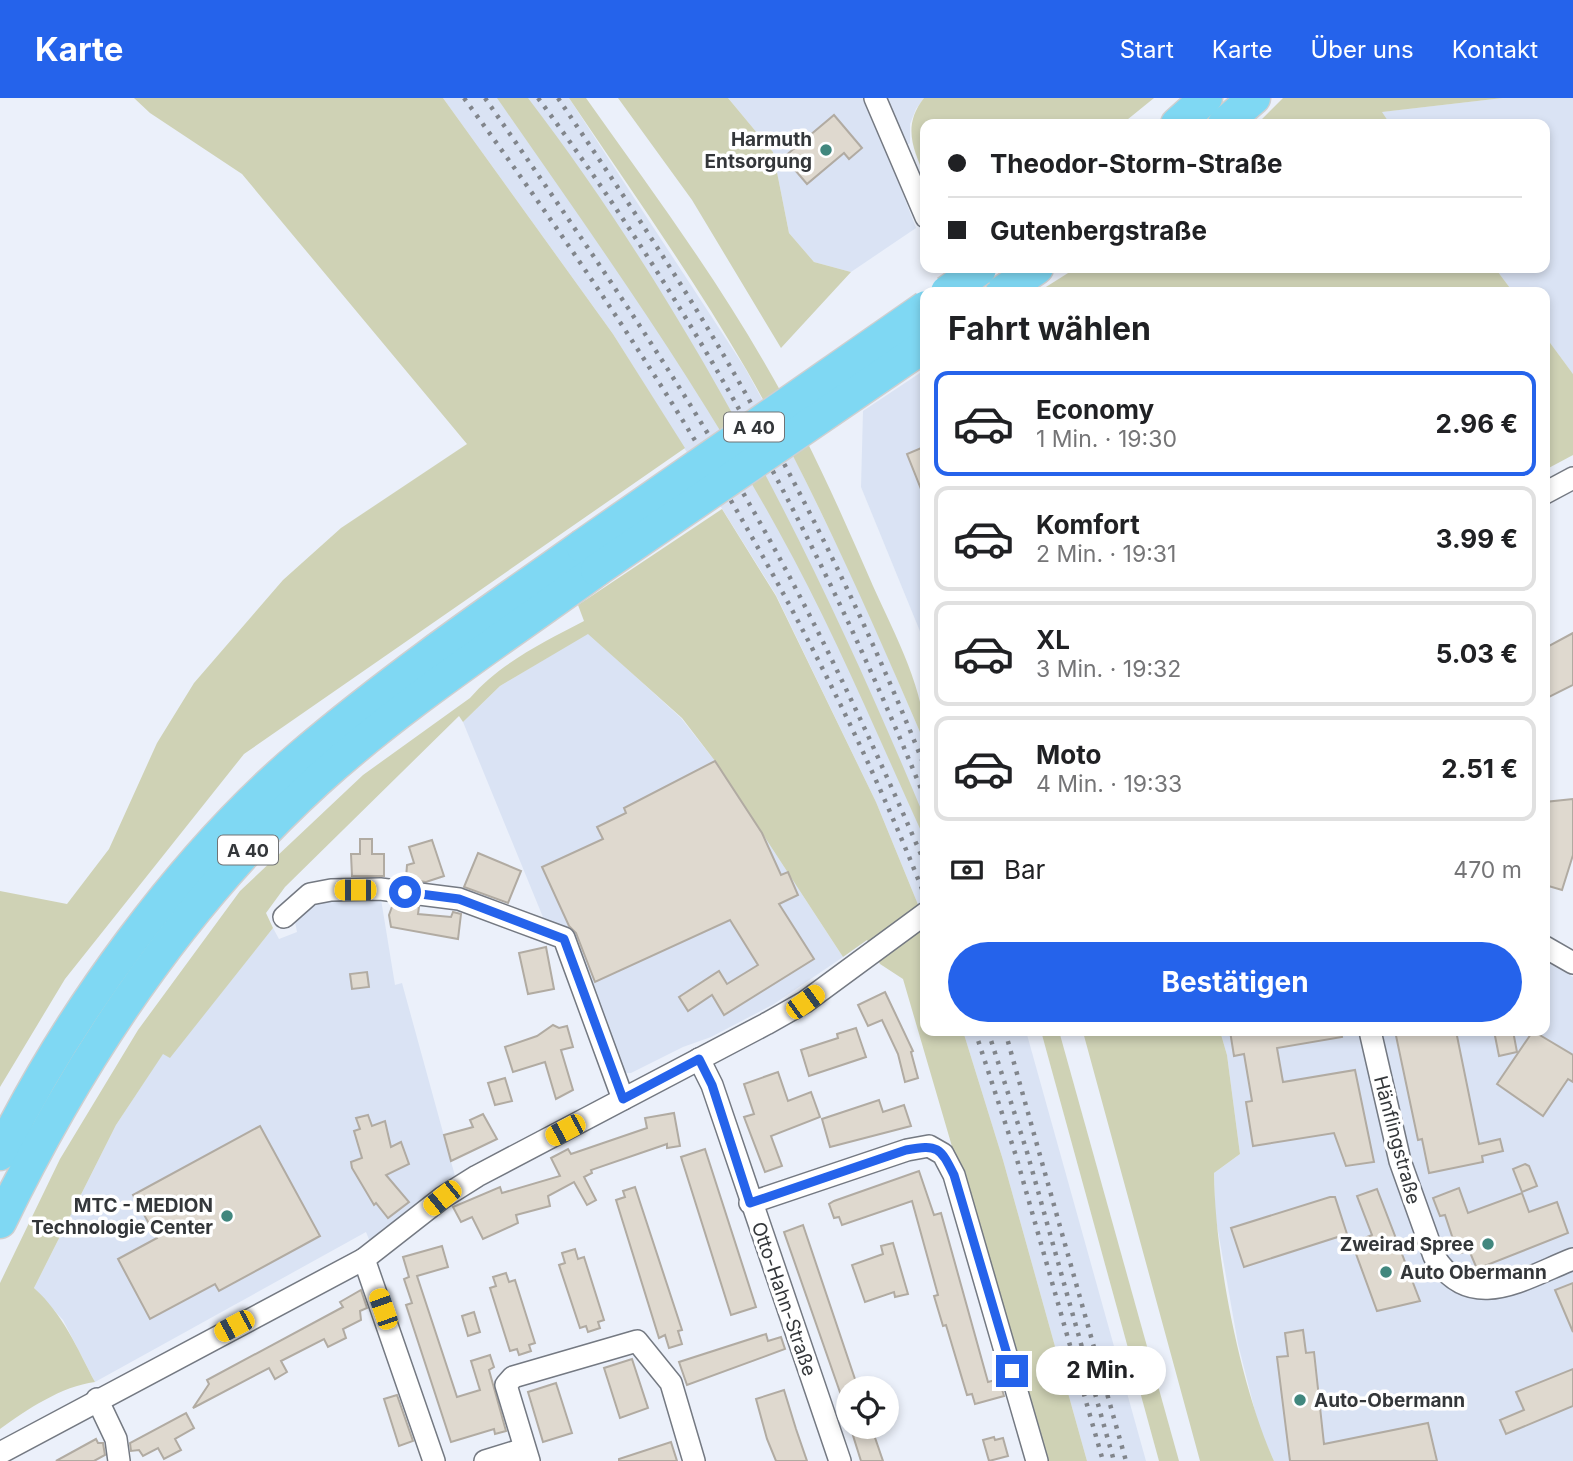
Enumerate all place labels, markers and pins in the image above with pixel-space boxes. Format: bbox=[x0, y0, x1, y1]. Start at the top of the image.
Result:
place label: Harmuth Entsorgung bbox=[705, 128, 812, 173]
marker: Harmuth Entsorgung bbox=[818, 142, 834, 158]
place label: MTC - MEDION Technologie Center bbox=[31, 1194, 213, 1239]
marker: MTC - MEDION Technologie Center bbox=[219, 1208, 235, 1224]
place label: Zweirad Spree bbox=[1340, 1233, 1474, 1256]
marker: Zweirad Spree bbox=[1480, 1236, 1496, 1252]
place label: Auto Obermann bbox=[1400, 1261, 1547, 1284]
marker: Auto Obermann bbox=[1378, 1264, 1394, 1280]
place label: Auto-Obermann bbox=[1314, 1389, 1465, 1412]
marker: Auto-Obermann bbox=[1292, 1392, 1308, 1408]

